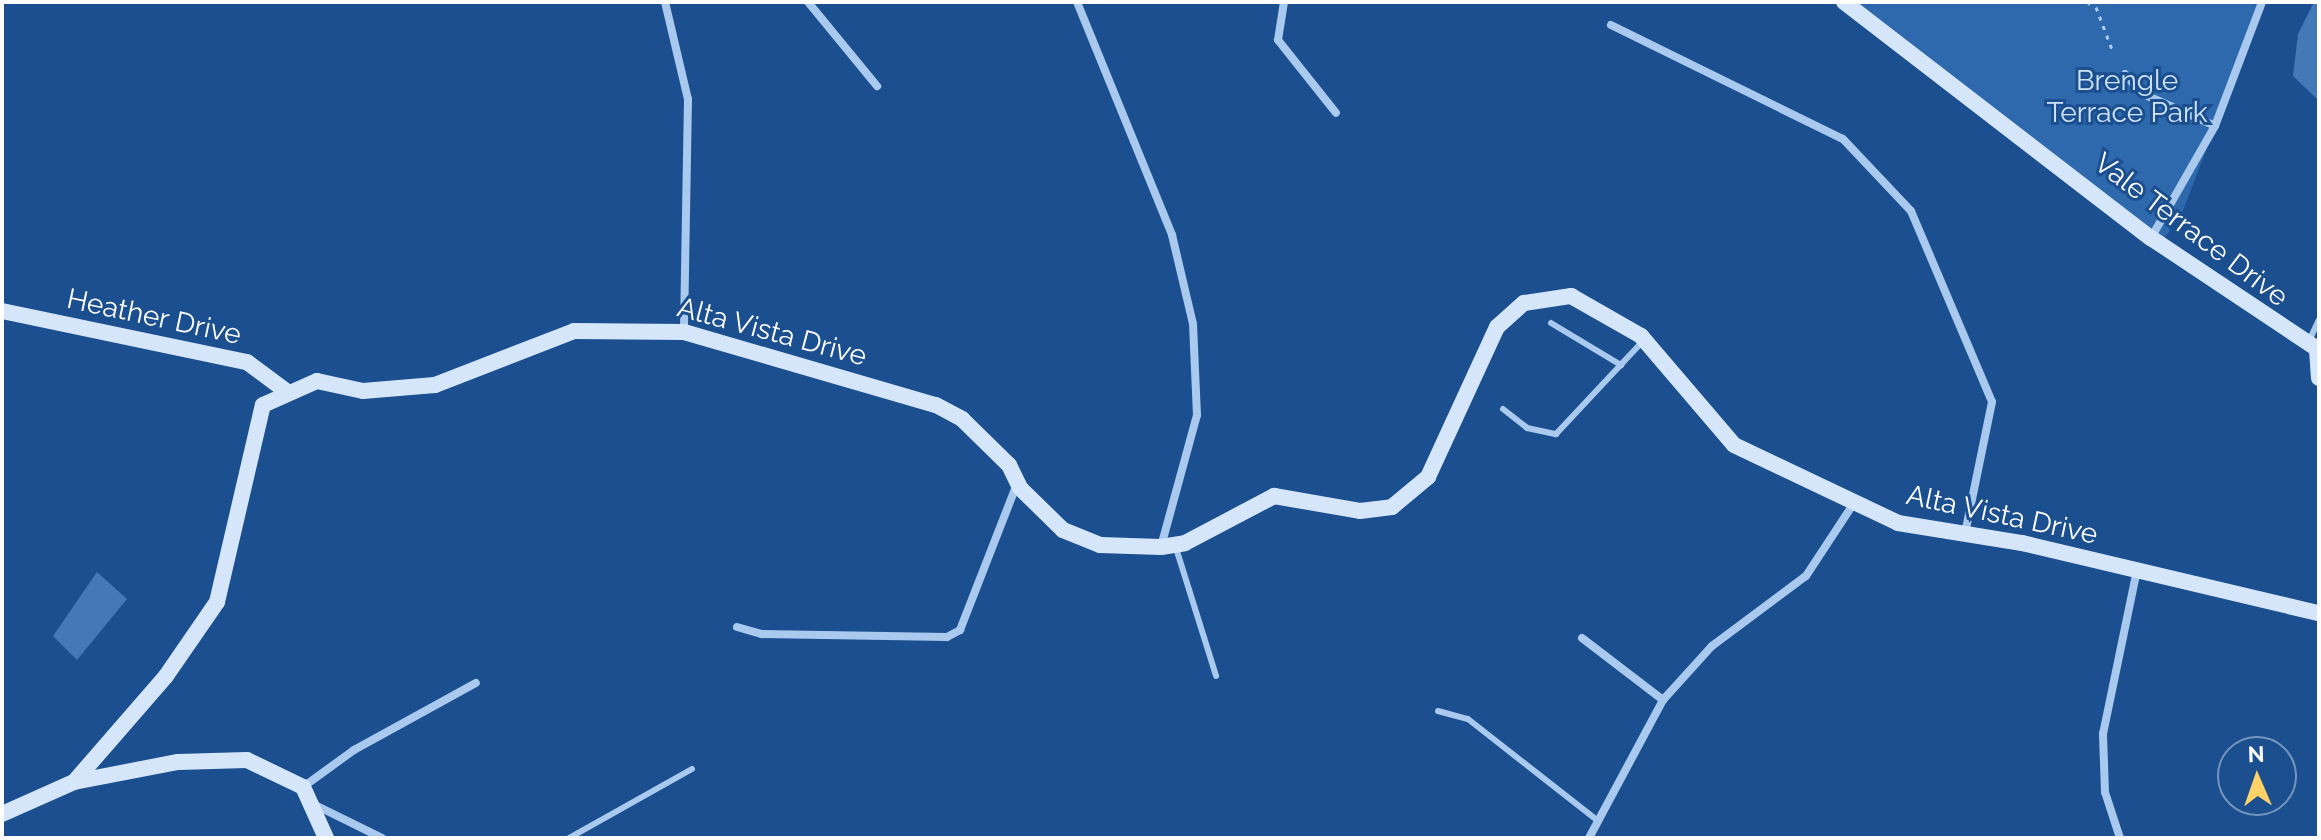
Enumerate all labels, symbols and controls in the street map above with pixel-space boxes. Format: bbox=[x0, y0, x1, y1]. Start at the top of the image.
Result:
park label: Brengle Terrace Park bbox=[2046, 64, 2208, 130]
street label: Vale Terrace Drive bbox=[2087, 146, 2295, 314]
street label: Heather Drive bbox=[63, 282, 245, 352]
street label: Alta Vista Drive bbox=[673, 290, 871, 374]
street label: Alta Vista Drive bbox=[1903, 478, 2101, 552]
north arrow bbox=[2217, 736, 2297, 816]
text: N bbox=[2247, 741, 2265, 767]

